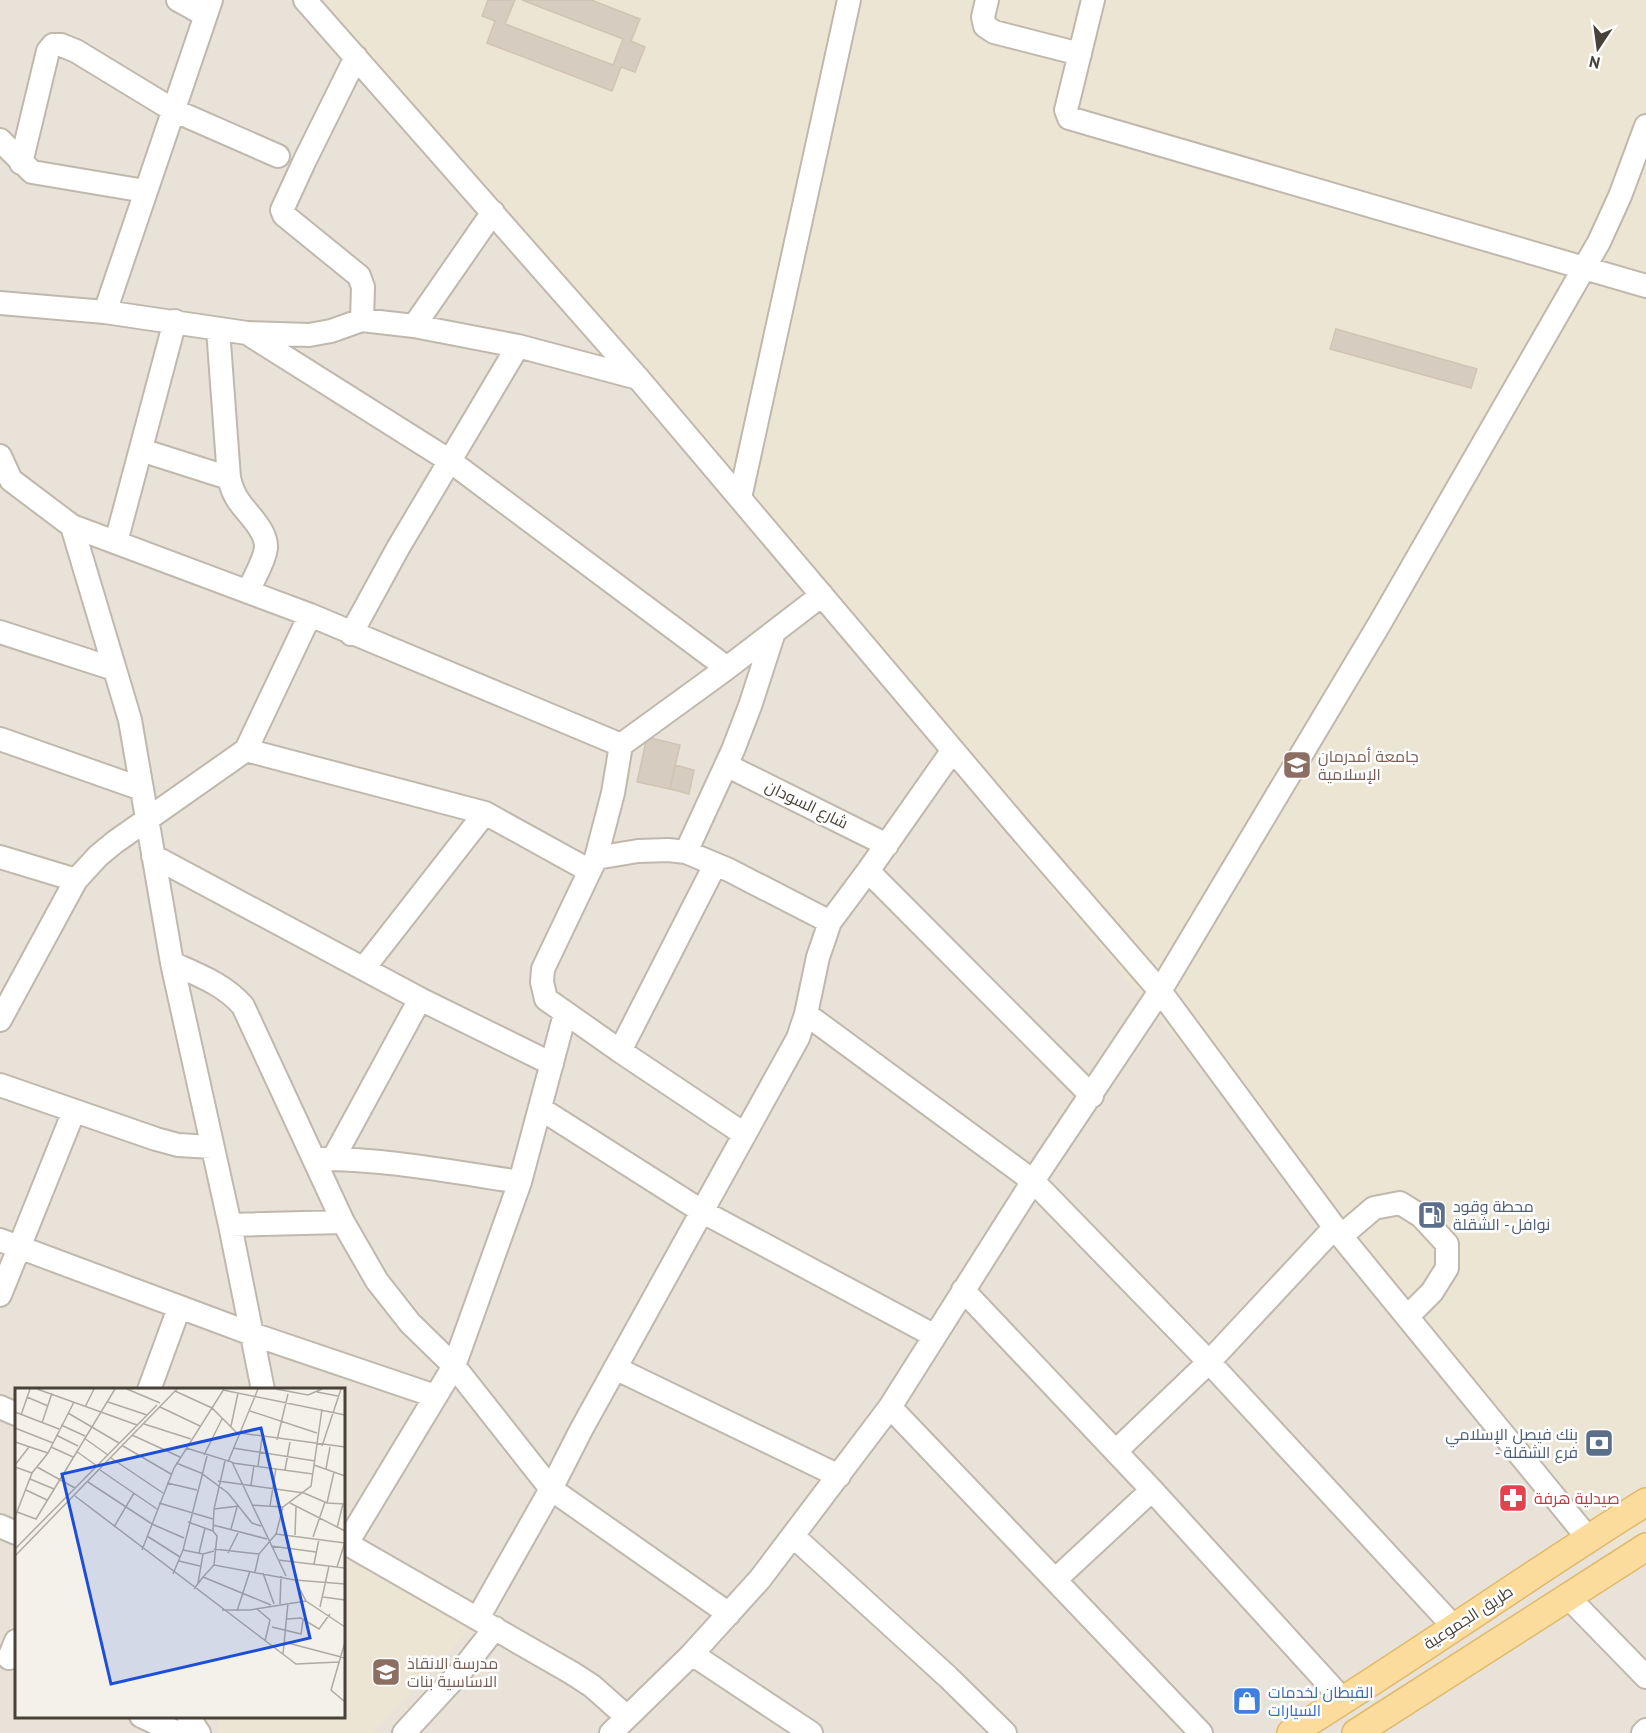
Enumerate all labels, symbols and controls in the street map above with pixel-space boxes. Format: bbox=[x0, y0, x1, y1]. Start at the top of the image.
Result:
north arrow bbox=[1568, 18, 1628, 78]
text: N bbox=[1587, 52, 1602, 74]
place label: جامعة أمدرمان الإسلامية bbox=[1318, 746, 1419, 784]
school or university icon: جامعة أمدرمان الإسلامية bbox=[1281, 749, 1313, 781]
street label: شارع السودان bbox=[761, 775, 852, 834]
place label: محطة وقود نوافل - الشقلة bbox=[1453, 1196, 1550, 1235]
fuel station icon: محطة وقود نوافل - الشقلة bbox=[1416, 1199, 1448, 1231]
inset map bbox=[15, 1388, 345, 1718]
place label: بنك فيصل الإسلامي - فرع الشقلة bbox=[1445, 1424, 1578, 1464]
bank icon: بنك فيصل الإسلامي - فرع الشقلة bbox=[1583, 1427, 1615, 1459]
pharmacy icon: صيدلية هرفة bbox=[1497, 1482, 1529, 1514]
place label: صيدلية هرفة bbox=[1534, 1488, 1620, 1508]
street label: طريق الجموعية bbox=[1420, 1581, 1517, 1654]
place label: مدرسة الانقاذ الاساسية بنات bbox=[407, 1653, 498, 1691]
school or university icon: مدرسة الانقاذ الاساسية بنات bbox=[370, 1656, 402, 1688]
place label: القبطان لخدمات السيارات bbox=[1268, 1682, 1374, 1720]
shop icon: القبطان لخدمات السيارات bbox=[1231, 1685, 1263, 1717]

